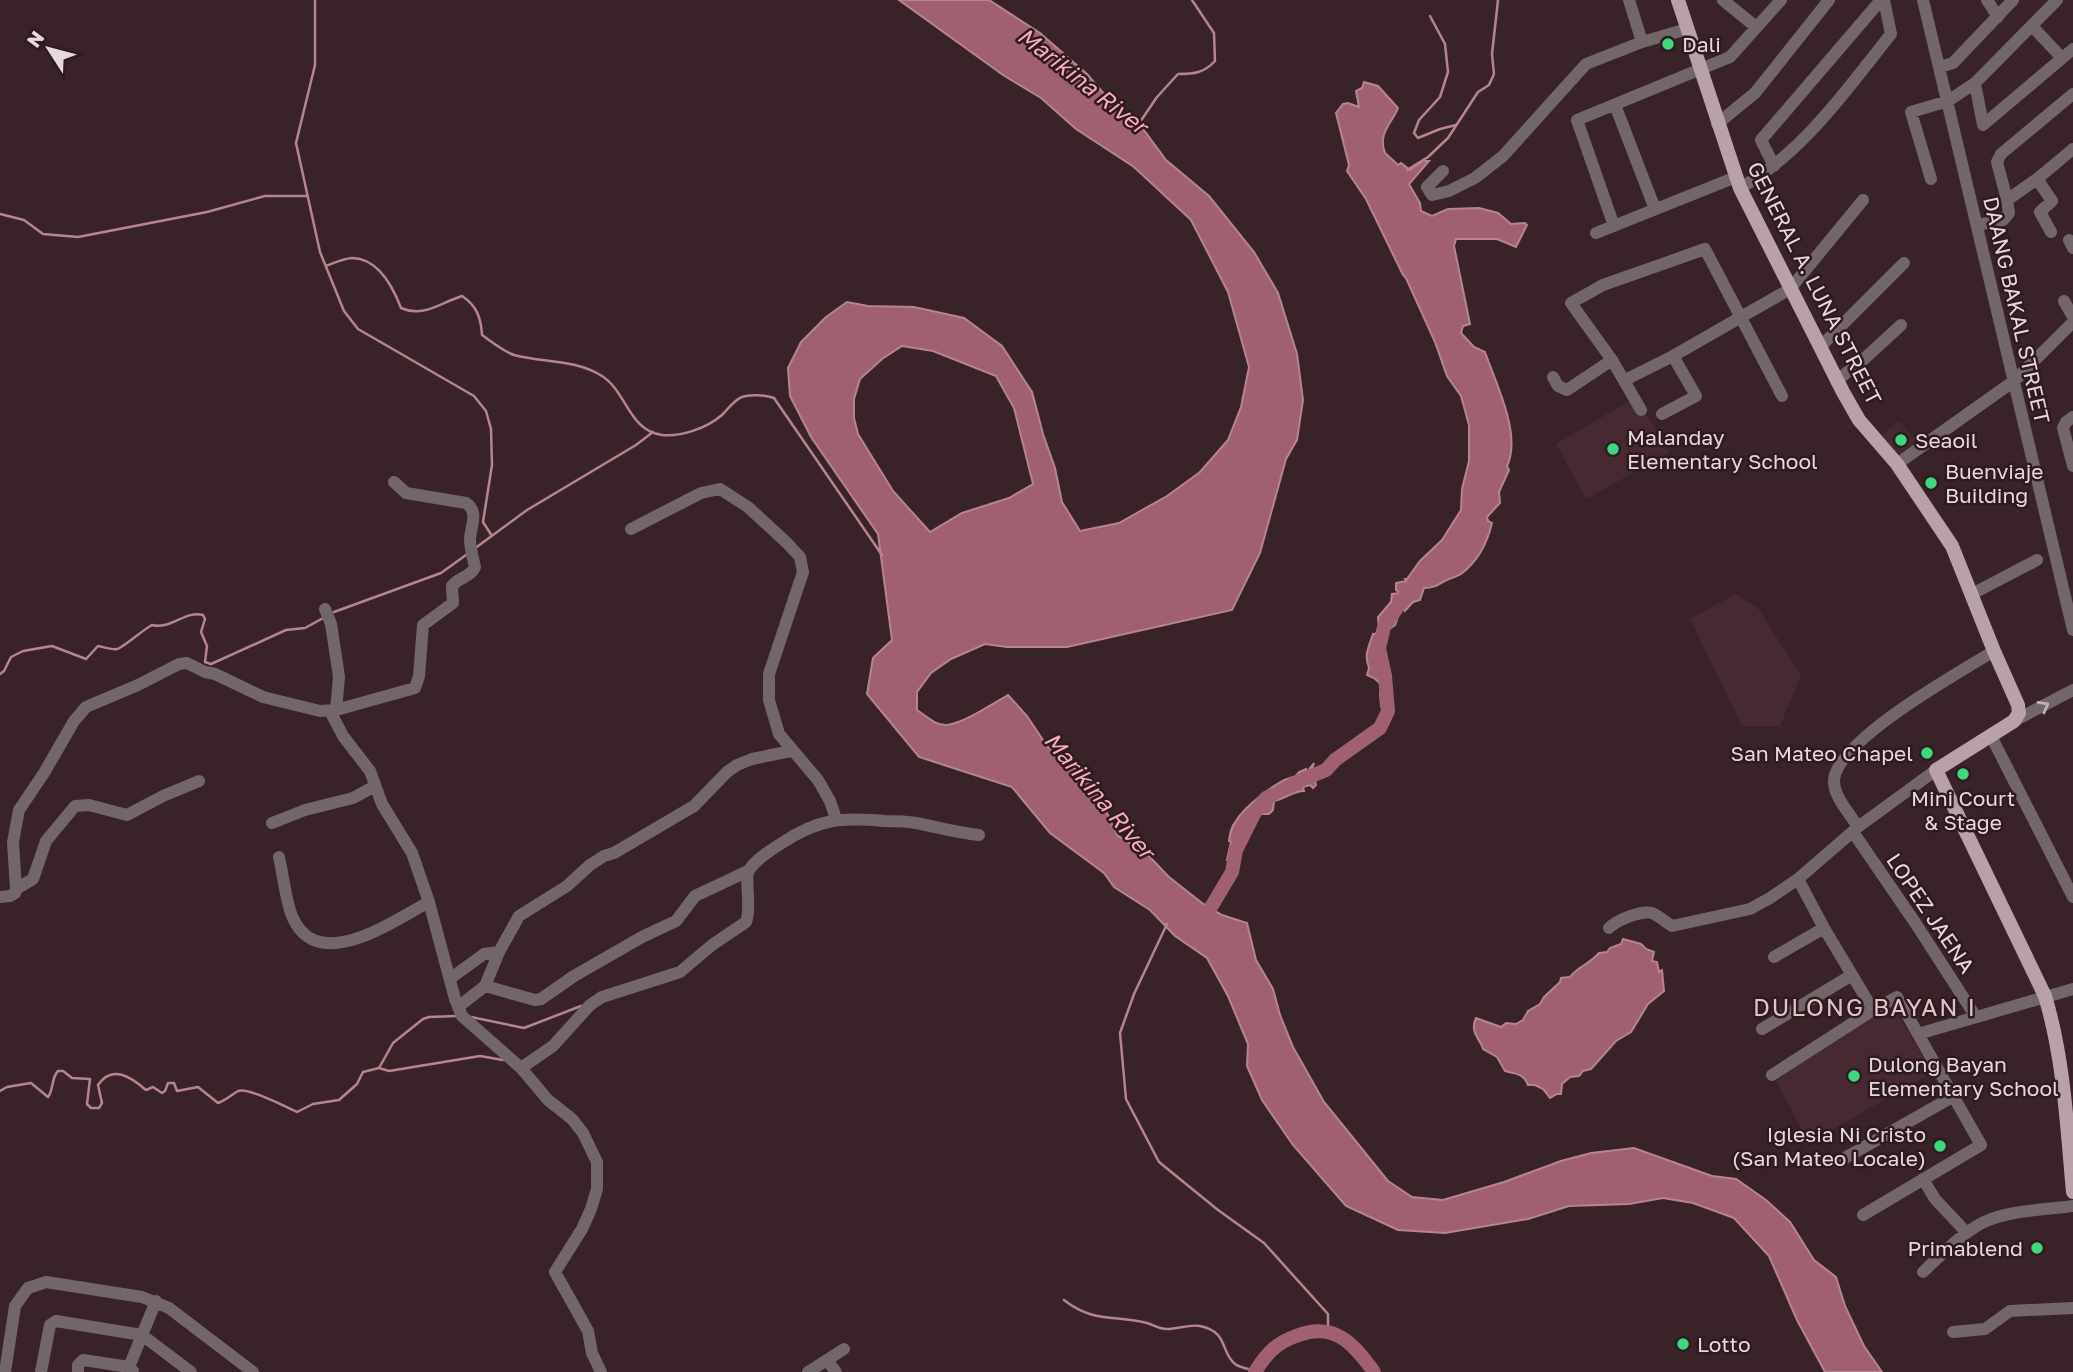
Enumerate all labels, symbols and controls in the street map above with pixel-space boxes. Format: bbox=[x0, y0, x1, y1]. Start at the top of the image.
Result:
north arrow bbox=[14, 14, 84, 84]
water label: Marikina River bbox=[1013, 21, 1156, 141]
text: N bbox=[21, 26, 48, 51]
place label: Dali bbox=[1682, 31, 1721, 57]
marker: Dali bbox=[1660, 36, 1676, 52]
street label: GENERAL A. LUNA STREET bbox=[1742, 157, 1888, 409]
street label: DAANG BAKAL STREET bbox=[1978, 194, 2056, 426]
place label: Malanday Elementary School bbox=[1627, 424, 1818, 474]
place label: Seaoil bbox=[1915, 427, 1977, 453]
marker: Seaoil bbox=[1893, 432, 1909, 448]
marker: Malanday Elementary School bbox=[1605, 441, 1621, 457]
place label: Buenviaje Building bbox=[1945, 458, 2044, 508]
marker: Buenviaje Building bbox=[1923, 475, 1939, 491]
one-way arrow bbox=[2036, 701, 2049, 714]
water label: Marikina River bbox=[1039, 726, 1163, 866]
place label: San Mateo Chapel bbox=[1731, 740, 1913, 766]
marker: San Mateo Chapel bbox=[1919, 745, 1935, 761]
marker: Mini Court & Stage bbox=[1955, 766, 1971, 782]
place label: Mini Court & Stage bbox=[1911, 785, 2015, 835]
street label: LOPEZ JAENA bbox=[1881, 848, 1981, 978]
district label: DULONG BAYAN I bbox=[1753, 992, 1977, 1021]
place label: Dulong Bayan Elementary School bbox=[1868, 1051, 2059, 1101]
marker: Dulong Bayan Elementary School bbox=[1846, 1068, 1862, 1084]
place label: Iglesia Ni Cristo (San Mateo Locale) bbox=[1732, 1121, 1926, 1171]
marker: Iglesia Ni Cristo (San Mateo Locale) bbox=[1932, 1138, 1948, 1154]
place label: Primablend bbox=[1908, 1235, 2023, 1261]
marker: Primablend bbox=[2029, 1240, 2045, 1256]
place label: Lotto bbox=[1697, 1331, 1751, 1357]
marker: Lotto bbox=[1675, 1336, 1691, 1352]

